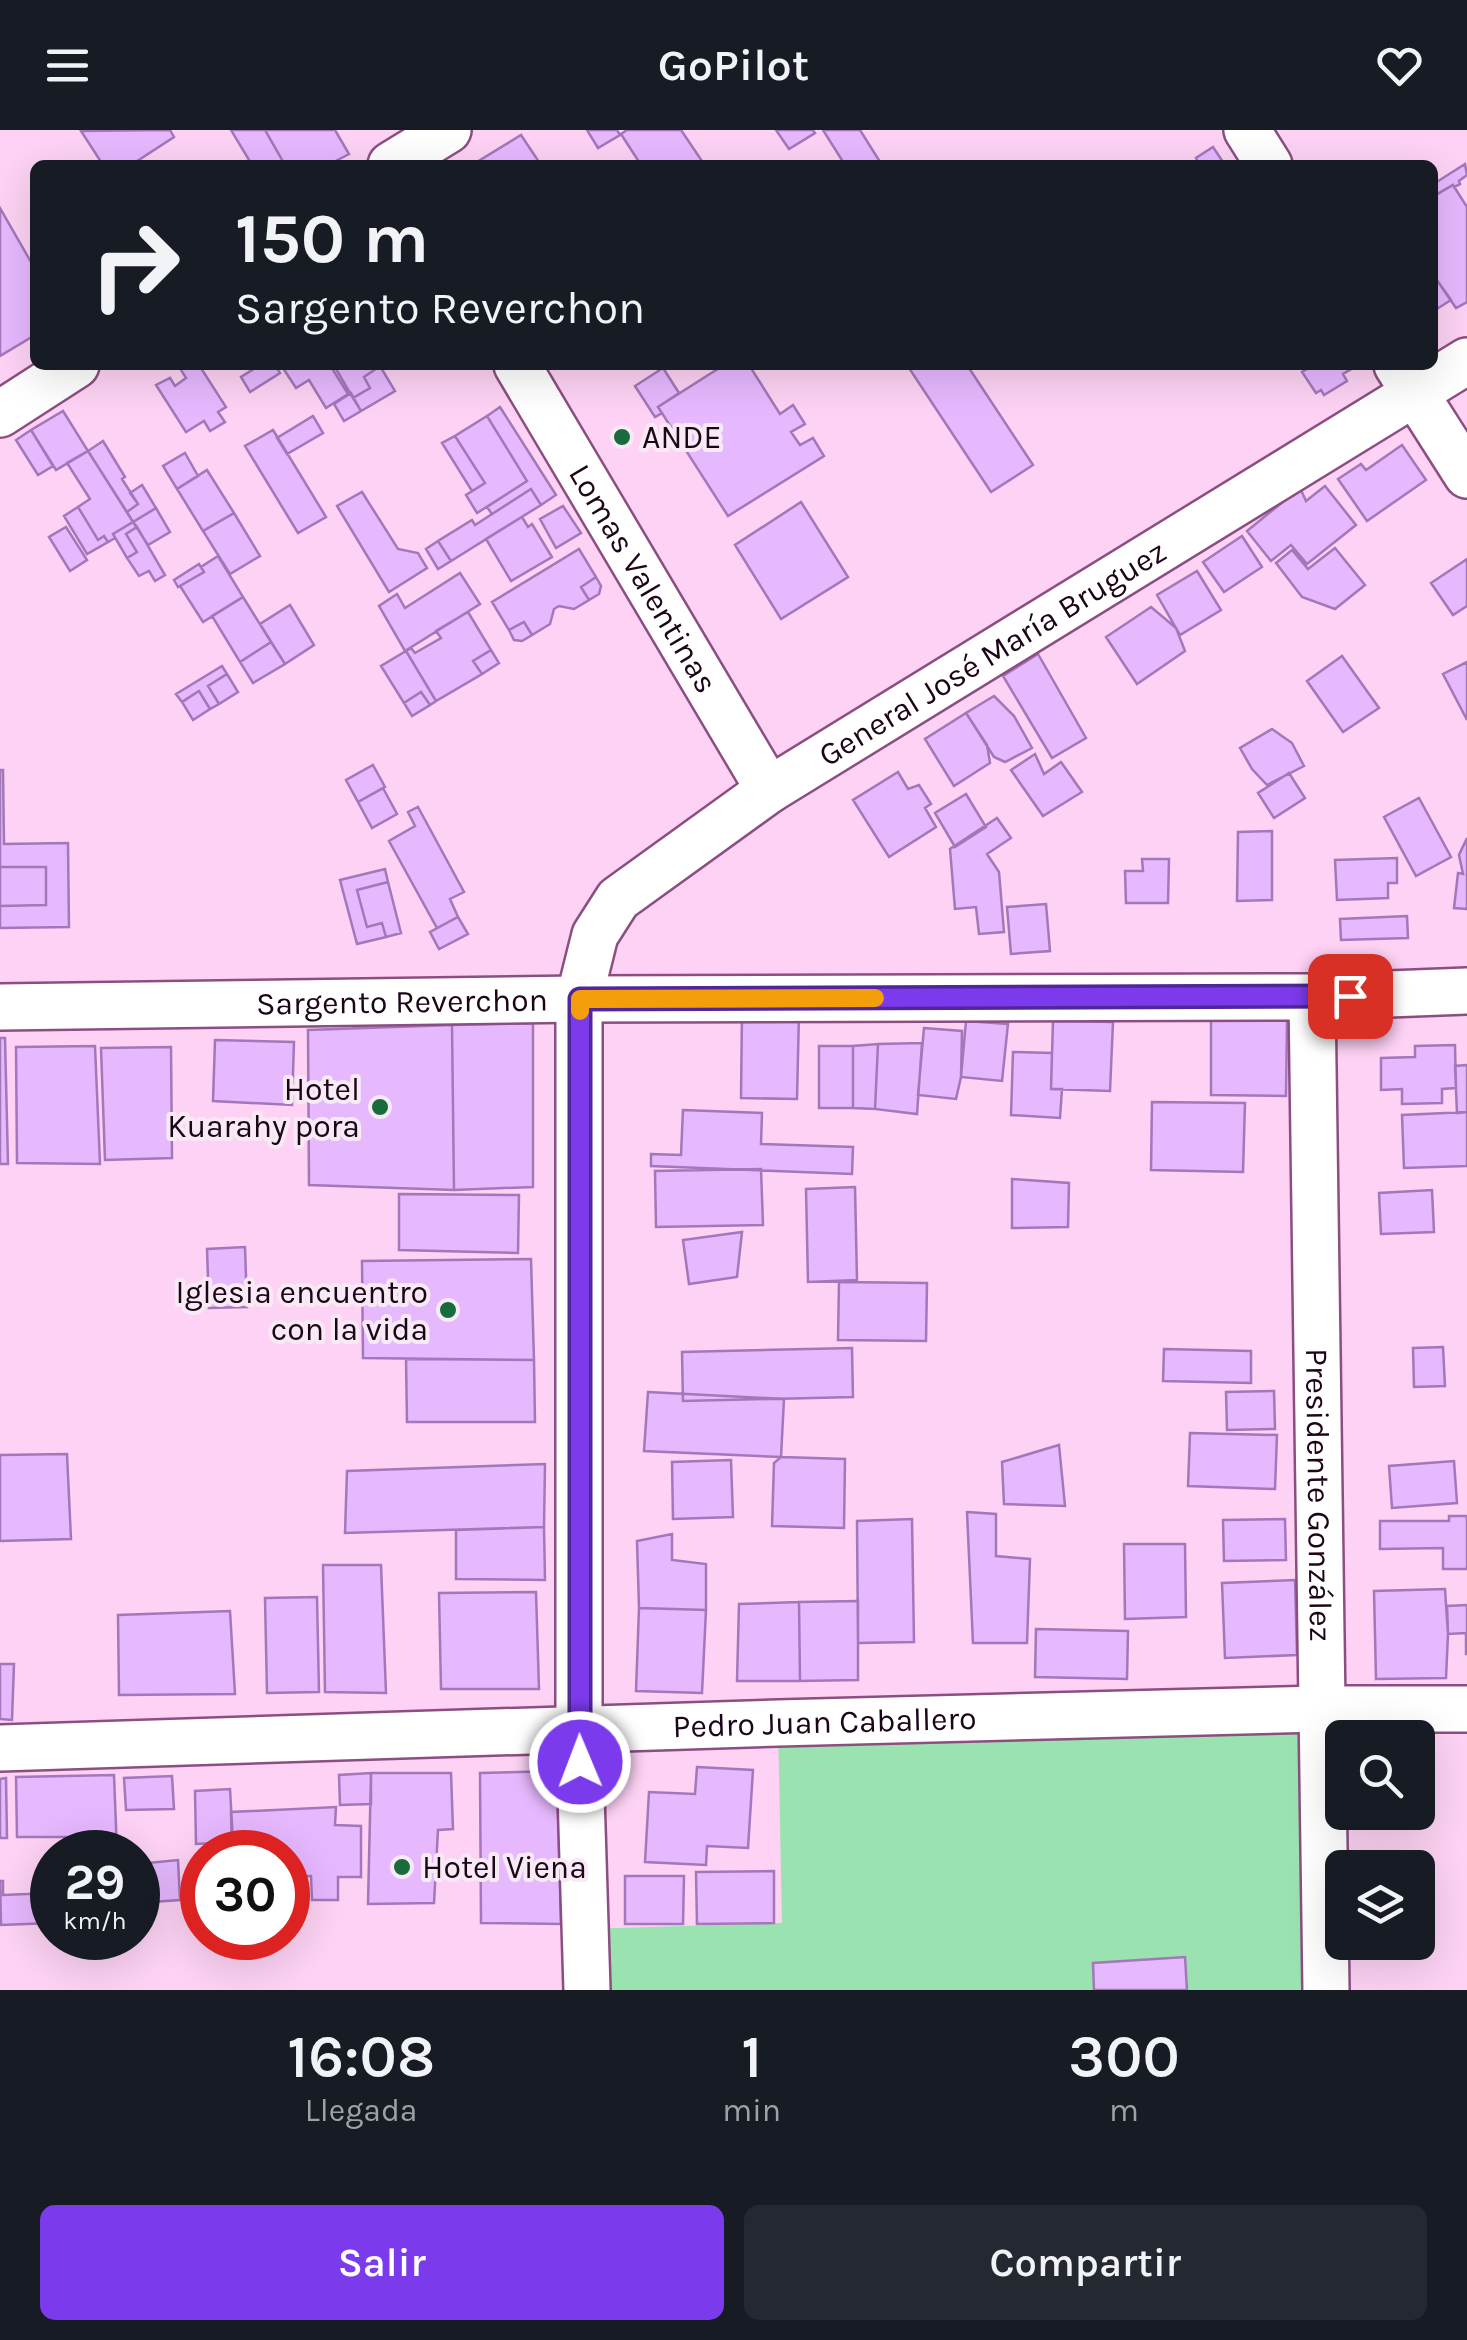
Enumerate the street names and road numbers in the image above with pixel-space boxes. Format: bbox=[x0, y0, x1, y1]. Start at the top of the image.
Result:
street label: Lomas Valentinas bbox=[561, 458, 725, 699]
street label: General José María Bruguez bbox=[812, 533, 1173, 774]
street label: Sargento Reverchon bbox=[256, 981, 548, 1022]
street label: Presidente González bbox=[1298, 1348, 1339, 1642]
street label: Pedro Juan Caballero bbox=[672, 1700, 977, 1745]

